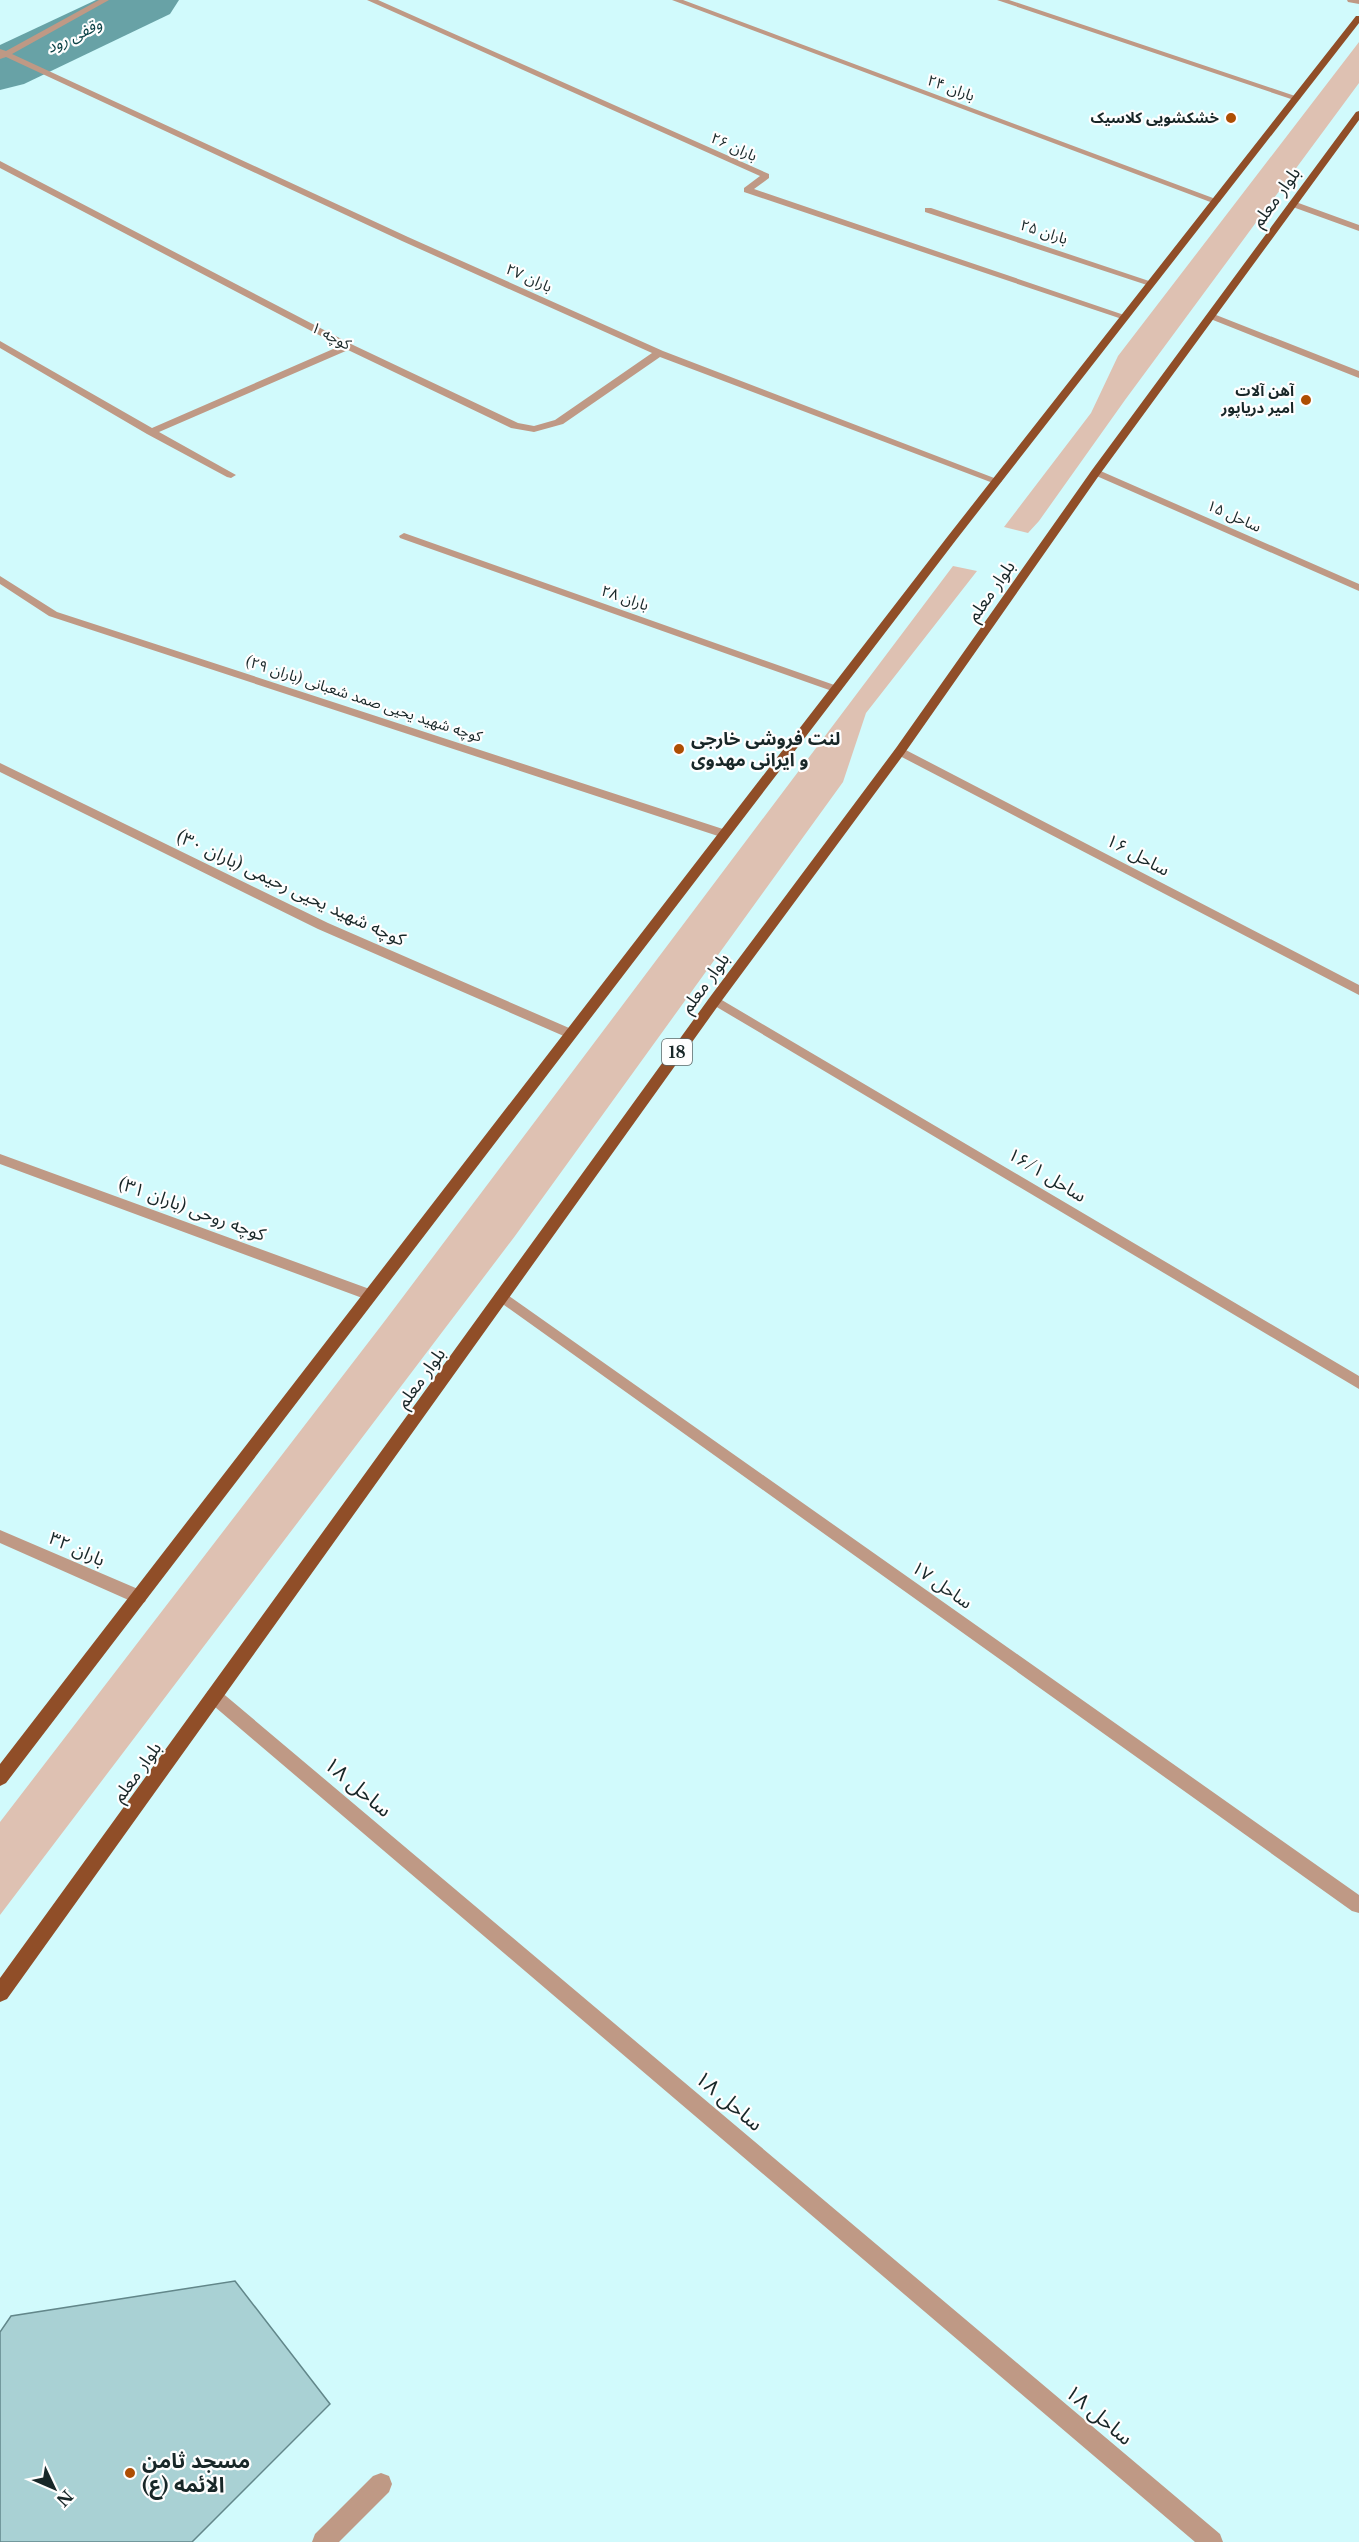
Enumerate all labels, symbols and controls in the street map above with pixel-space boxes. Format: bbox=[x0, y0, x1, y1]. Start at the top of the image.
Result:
water label: وقفی رود bbox=[43, 13, 105, 57]
street label: باران ۲۴ bbox=[925, 70, 977, 105]
place label: خشکشویی کلاسیک bbox=[1090, 108, 1220, 127]
marker: خشکشویی کلاسیک bbox=[1224, 111, 1238, 125]
street label: باران ۲۶ bbox=[708, 128, 760, 165]
street label: بلوار معلم bbox=[1247, 163, 1307, 233]
street label: باران ۲۵ bbox=[1018, 215, 1070, 248]
street label: باران ۲۷ bbox=[503, 259, 555, 296]
street label: کوچه ۱ bbox=[308, 317, 355, 355]
place label: آهن آلات امیر دریاپور bbox=[1220, 381, 1295, 418]
marker: آهن آلات امیر دریاپور bbox=[1299, 393, 1313, 407]
street label: ساحل ۱۵ bbox=[1204, 495, 1264, 536]
street label: بلوار معلم bbox=[962, 556, 1021, 627]
street label: باران ۲۸ bbox=[599, 581, 651, 614]
street label: کوچه شهید یحیی صمد شعبانی (باران ۲۹) bbox=[243, 651, 486, 747]
place label: لنت فروشی خارجی و ایرانی مهدوی bbox=[691, 728, 840, 771]
marker: لنت فروشی خارجی و ایرانی مهدوی bbox=[672, 742, 686, 756]
street label: کوچه شهید یحیی رحیمی (باران ۳۰) bbox=[173, 825, 409, 951]
street label: ساحل ۱۶ bbox=[1102, 829, 1174, 881]
street label: بلوار معلم bbox=[676, 949, 736, 1019]
road number: 18 bbox=[662, 1039, 692, 1065]
street label: ساحل ۱۶/۱ bbox=[1004, 1143, 1090, 1207]
street label: کوچه روحی (باران ۳۱) bbox=[116, 1172, 269, 1246]
street label: بلوار معلم bbox=[392, 1344, 452, 1414]
street label: باران ۳۲ bbox=[46, 1527, 108, 1571]
street label: ساحل ۱۷ bbox=[907, 1556, 977, 1614]
street label: بلوار معلم bbox=[108, 1738, 168, 1808]
street label: ساحل ۱۸ bbox=[319, 1751, 397, 1823]
street label: ساحل ۱۸ bbox=[690, 2065, 768, 2137]
street label: ساحل ۱۸ bbox=[1060, 2379, 1138, 2451]
place label: مسجد ثامن الائمه (ع) bbox=[142, 2448, 250, 2500]
north arrow bbox=[24, 2458, 84, 2518]
marker: مسجد ثامن الائمه (ع) bbox=[123, 2466, 137, 2480]
text: N bbox=[52, 2486, 77, 2511]

